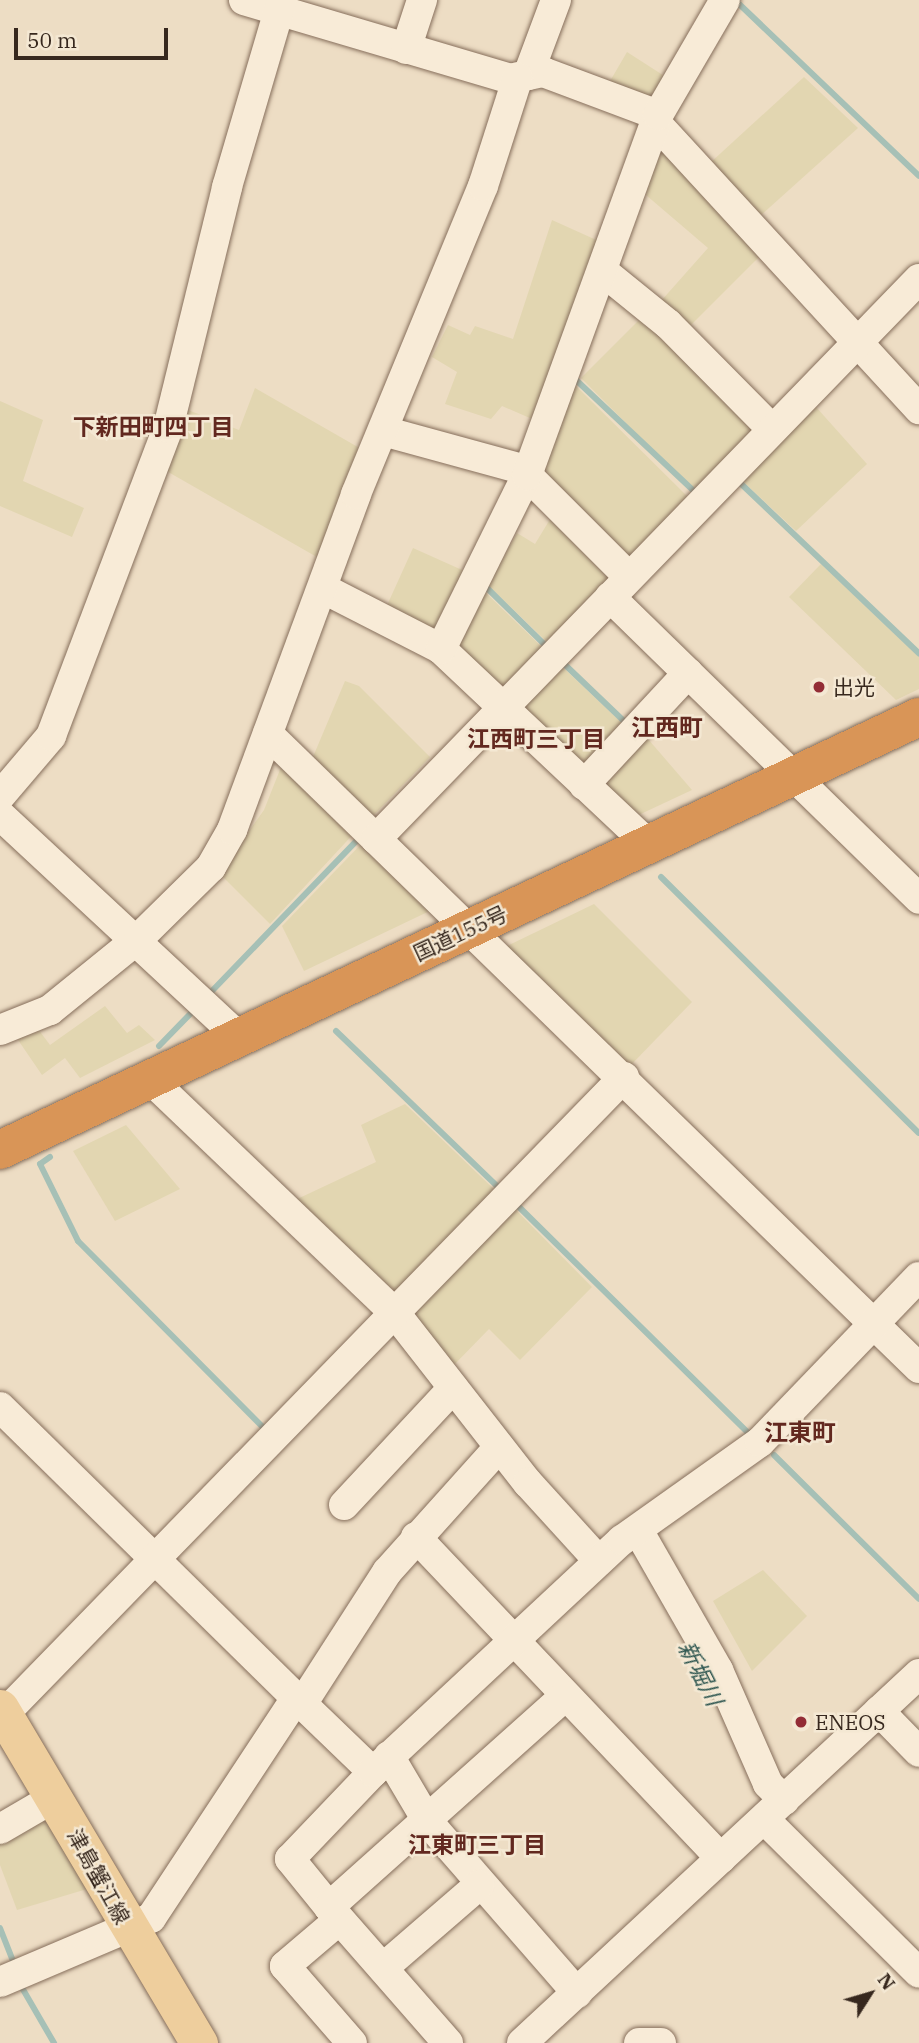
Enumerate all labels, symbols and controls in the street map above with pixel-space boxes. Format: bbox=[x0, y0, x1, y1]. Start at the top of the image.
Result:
scale bar bbox=[18, 14, 172, 58]
text: 50 m bbox=[27, 26, 77, 54]
district label: 下新田町四丁目 bbox=[73, 412, 233, 440]
place label: 出光 bbox=[833, 674, 875, 700]
marker: 出光 bbox=[811, 679, 827, 695]
district label: 江西町 bbox=[631, 714, 703, 742]
district label: 江西町三丁目 bbox=[467, 724, 605, 752]
street label: 国道155号 bbox=[409, 900, 511, 966]
district label: 江東町 bbox=[764, 1419, 836, 1447]
water label: 新堀川 bbox=[673, 1636, 729, 1710]
place label: ENEOS bbox=[815, 1709, 886, 1735]
marker: ENEOS bbox=[793, 1714, 809, 1730]
street label: 津島蟹江線 bbox=[63, 1824, 135, 1928]
district label: 江東町三丁目 bbox=[408, 1830, 546, 1858]
north arrow bbox=[835, 1959, 905, 2029]
text: N bbox=[873, 1968, 901, 1995]

